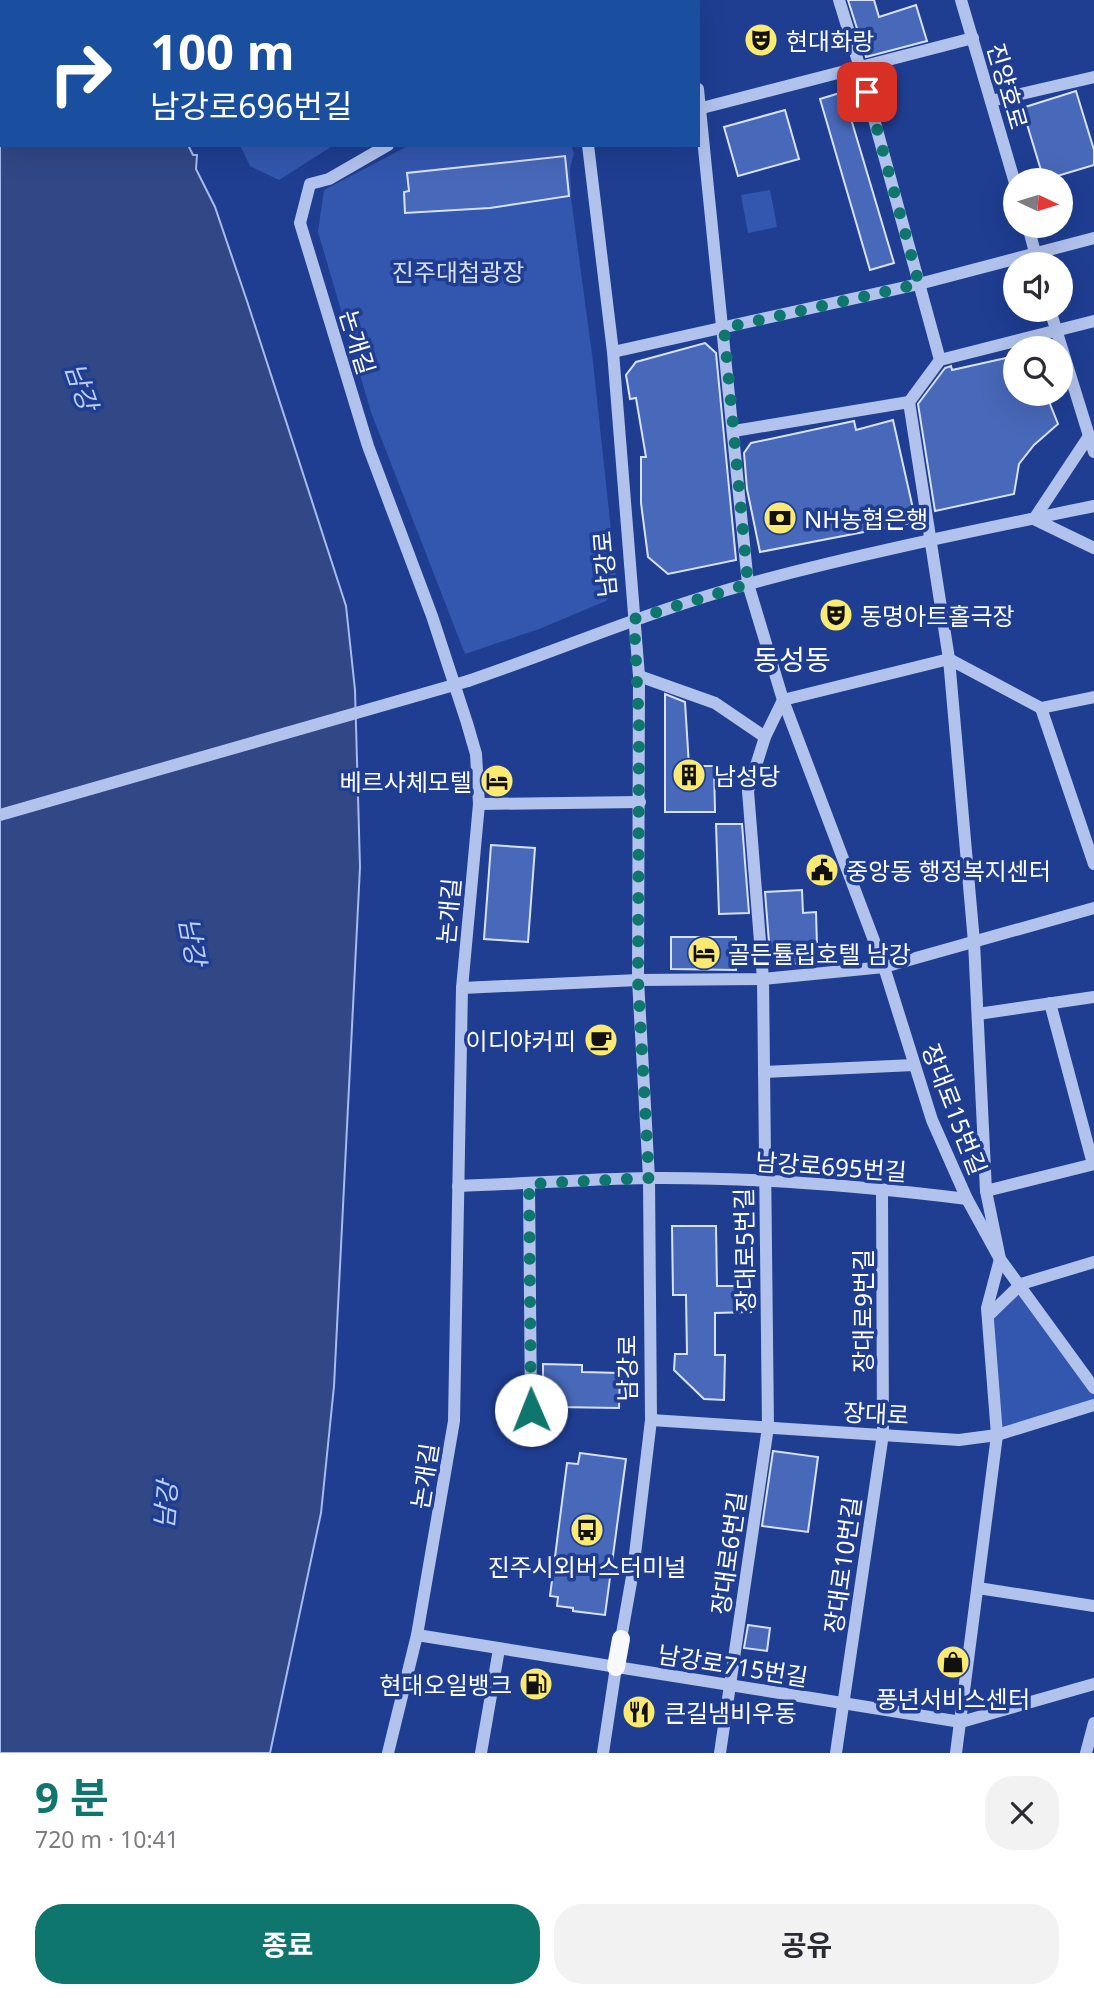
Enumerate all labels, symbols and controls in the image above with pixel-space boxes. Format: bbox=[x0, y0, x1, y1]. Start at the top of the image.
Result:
text: 100 m bbox=[150, 18, 295, 84]
theatre icon: 현대화랑 bbox=[742, 21, 780, 59]
place label: 현대화랑 bbox=[786, 24, 874, 57]
icon: right bbox=[35, 28, 126, 119]
street label: 진양호로 bbox=[980, 39, 1036, 133]
pin bbox=[837, 62, 897, 122]
icon: arrive bbox=[848, 73, 886, 111]
text: 남강로696번길 bbox=[150, 84, 352, 127]
north arrow bbox=[1003, 168, 1073, 238]
map controls bbox=[1003, 168, 1073, 406]
button: sound bbox=[1003, 252, 1073, 322]
park label: 진주대첩광장 bbox=[392, 255, 524, 288]
street label: 논개길 bbox=[333, 305, 383, 379]
button: search bbox=[1003, 336, 1073, 406]
water label: 남강 bbox=[57, 358, 108, 417]
bank icon: NH농협은행 bbox=[761, 499, 799, 537]
place label: NH농협은행 bbox=[804, 502, 928, 535]
street label: 남강로 bbox=[585, 530, 623, 598]
theatre icon: 동명아트홀극장 bbox=[817, 596, 855, 634]
place label: 동명아트홀극장 bbox=[860, 599, 1015, 632]
district label: 동성동 bbox=[753, 640, 831, 678]
building icon: 남성당 bbox=[670, 756, 708, 794]
place label: 남성당 bbox=[714, 759, 780, 792]
hotel icon: 베르사체모텔 bbox=[478, 762, 516, 800]
place label: 베르사체모텔 bbox=[340, 765, 472, 798]
public building icon: 중앙동 행정복지센터 bbox=[803, 851, 841, 889]
place label: 중앙동 행정복지센터 bbox=[846, 854, 1051, 887]
street label: 논개길 bbox=[429, 877, 467, 945]
water label: 남강 bbox=[171, 914, 215, 971]
hotel icon: 골든튤립호텔 남강 bbox=[685, 934, 723, 972]
place label: 골든튤립호텔 남강 bbox=[728, 937, 911, 970]
cafe icon: 이디야커피 bbox=[582, 1021, 620, 1059]
place label: 이디야커피 bbox=[466, 1024, 576, 1057]
street label: 장대로15번길 bbox=[915, 1039, 995, 1179]
street label: 남강로695번길 bbox=[754, 1144, 908, 1188]
street label: 장대로5번길 bbox=[726, 1188, 762, 1312]
street label: 장대로9번길 bbox=[846, 1249, 879, 1373]
street label: 남강로 bbox=[610, 1335, 643, 1401]
position arrow bbox=[494, 1373, 568, 1447]
street label: 장대로 bbox=[842, 1395, 910, 1431]
street label: 논개길 bbox=[403, 1441, 445, 1511]
water label: 남강 bbox=[145, 1477, 185, 1530]
street label: 장대로6번길 bbox=[703, 1489, 753, 1617]
street label: 장대로10번길 bbox=[816, 1494, 868, 1636]
bus stop icon: 진주시외버스터미널 bbox=[568, 1511, 606, 1549]
place label: 진주시외버스터미널 bbox=[488, 1550, 686, 1583]
street label: 남강로715번길 bbox=[656, 1637, 810, 1693]
shop icon: 풍년서비스센터 bbox=[934, 1643, 972, 1681]
fuel station icon: 현대오일뱅크 bbox=[517, 1665, 555, 1703]
place label: 현대오일뱅크 bbox=[380, 1668, 512, 1701]
place label: 풍년서비스센터 bbox=[876, 1682, 1030, 1715]
restaurant icon: 큰길냄비우동 bbox=[620, 1693, 658, 1731]
place label: 큰길냄비우동 bbox=[664, 1696, 796, 1729]
text: 9 분 bbox=[35, 1768, 109, 1825]
button: close bbox=[985, 1776, 1059, 1850]
text: 720 m · 10:41 bbox=[35, 1823, 179, 1855]
button: 종료 bbox=[35, 1904, 540, 1984]
button: 공유 bbox=[554, 1904, 1059, 1984]

